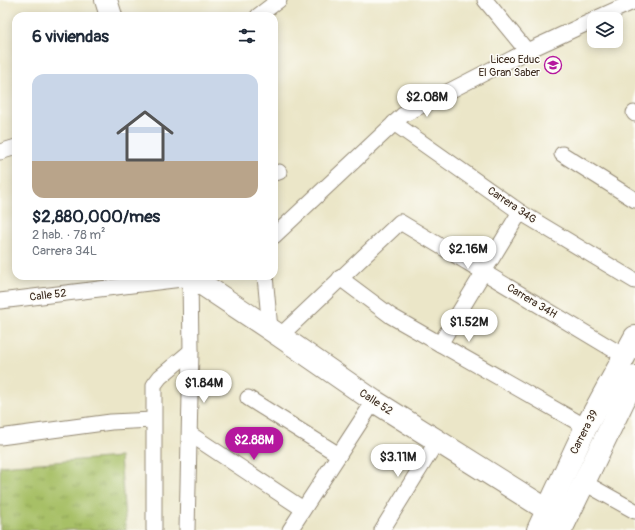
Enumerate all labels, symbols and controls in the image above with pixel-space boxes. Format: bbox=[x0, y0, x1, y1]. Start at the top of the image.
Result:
map controls bbox=[587, 12, 623, 48]
button: layers bbox=[587, 12, 623, 48]
icon: filters bbox=[236, 25, 258, 47]
text: 6 viviendas bbox=[32, 26, 109, 47]
place label: Liceo Educ El Gran Saber bbox=[478, 53, 540, 79]
school or university icon: Liceo Educ El Gran Saber bbox=[543, 55, 563, 75]
pin: $2.08M bbox=[394, 84, 460, 118]
text: $2.08M bbox=[406, 89, 448, 105]
icon: home bbox=[109, 100, 181, 172]
street label: Carrera 34G bbox=[485, 184, 539, 226]
text: $2,880,000/mes bbox=[32, 206, 160, 227]
text: 2 hab. · 78 m² bbox=[32, 227, 106, 243]
pin: $2.16M bbox=[435, 236, 501, 270]
text: $2.16M bbox=[448, 241, 488, 257]
text: Carrera 34L bbox=[32, 243, 97, 259]
street label: Carrera 34H bbox=[505, 281, 559, 321]
street label: Calle 52 bbox=[29, 286, 67, 304]
pin: $1.52M bbox=[436, 309, 502, 343]
text: $1.52M bbox=[450, 314, 488, 330]
pin: $1.84M bbox=[171, 370, 237, 404]
text: $1.84M bbox=[185, 375, 223, 391]
street label: Calle 52 bbox=[357, 386, 395, 418]
street label: Carrera 39 bbox=[567, 407, 601, 456]
pin: $2.88M bbox=[221, 427, 287, 461]
text: $2.88M bbox=[234, 432, 274, 448]
pin: $3.11M bbox=[365, 444, 431, 478]
text: $3.11M bbox=[380, 449, 416, 465]

